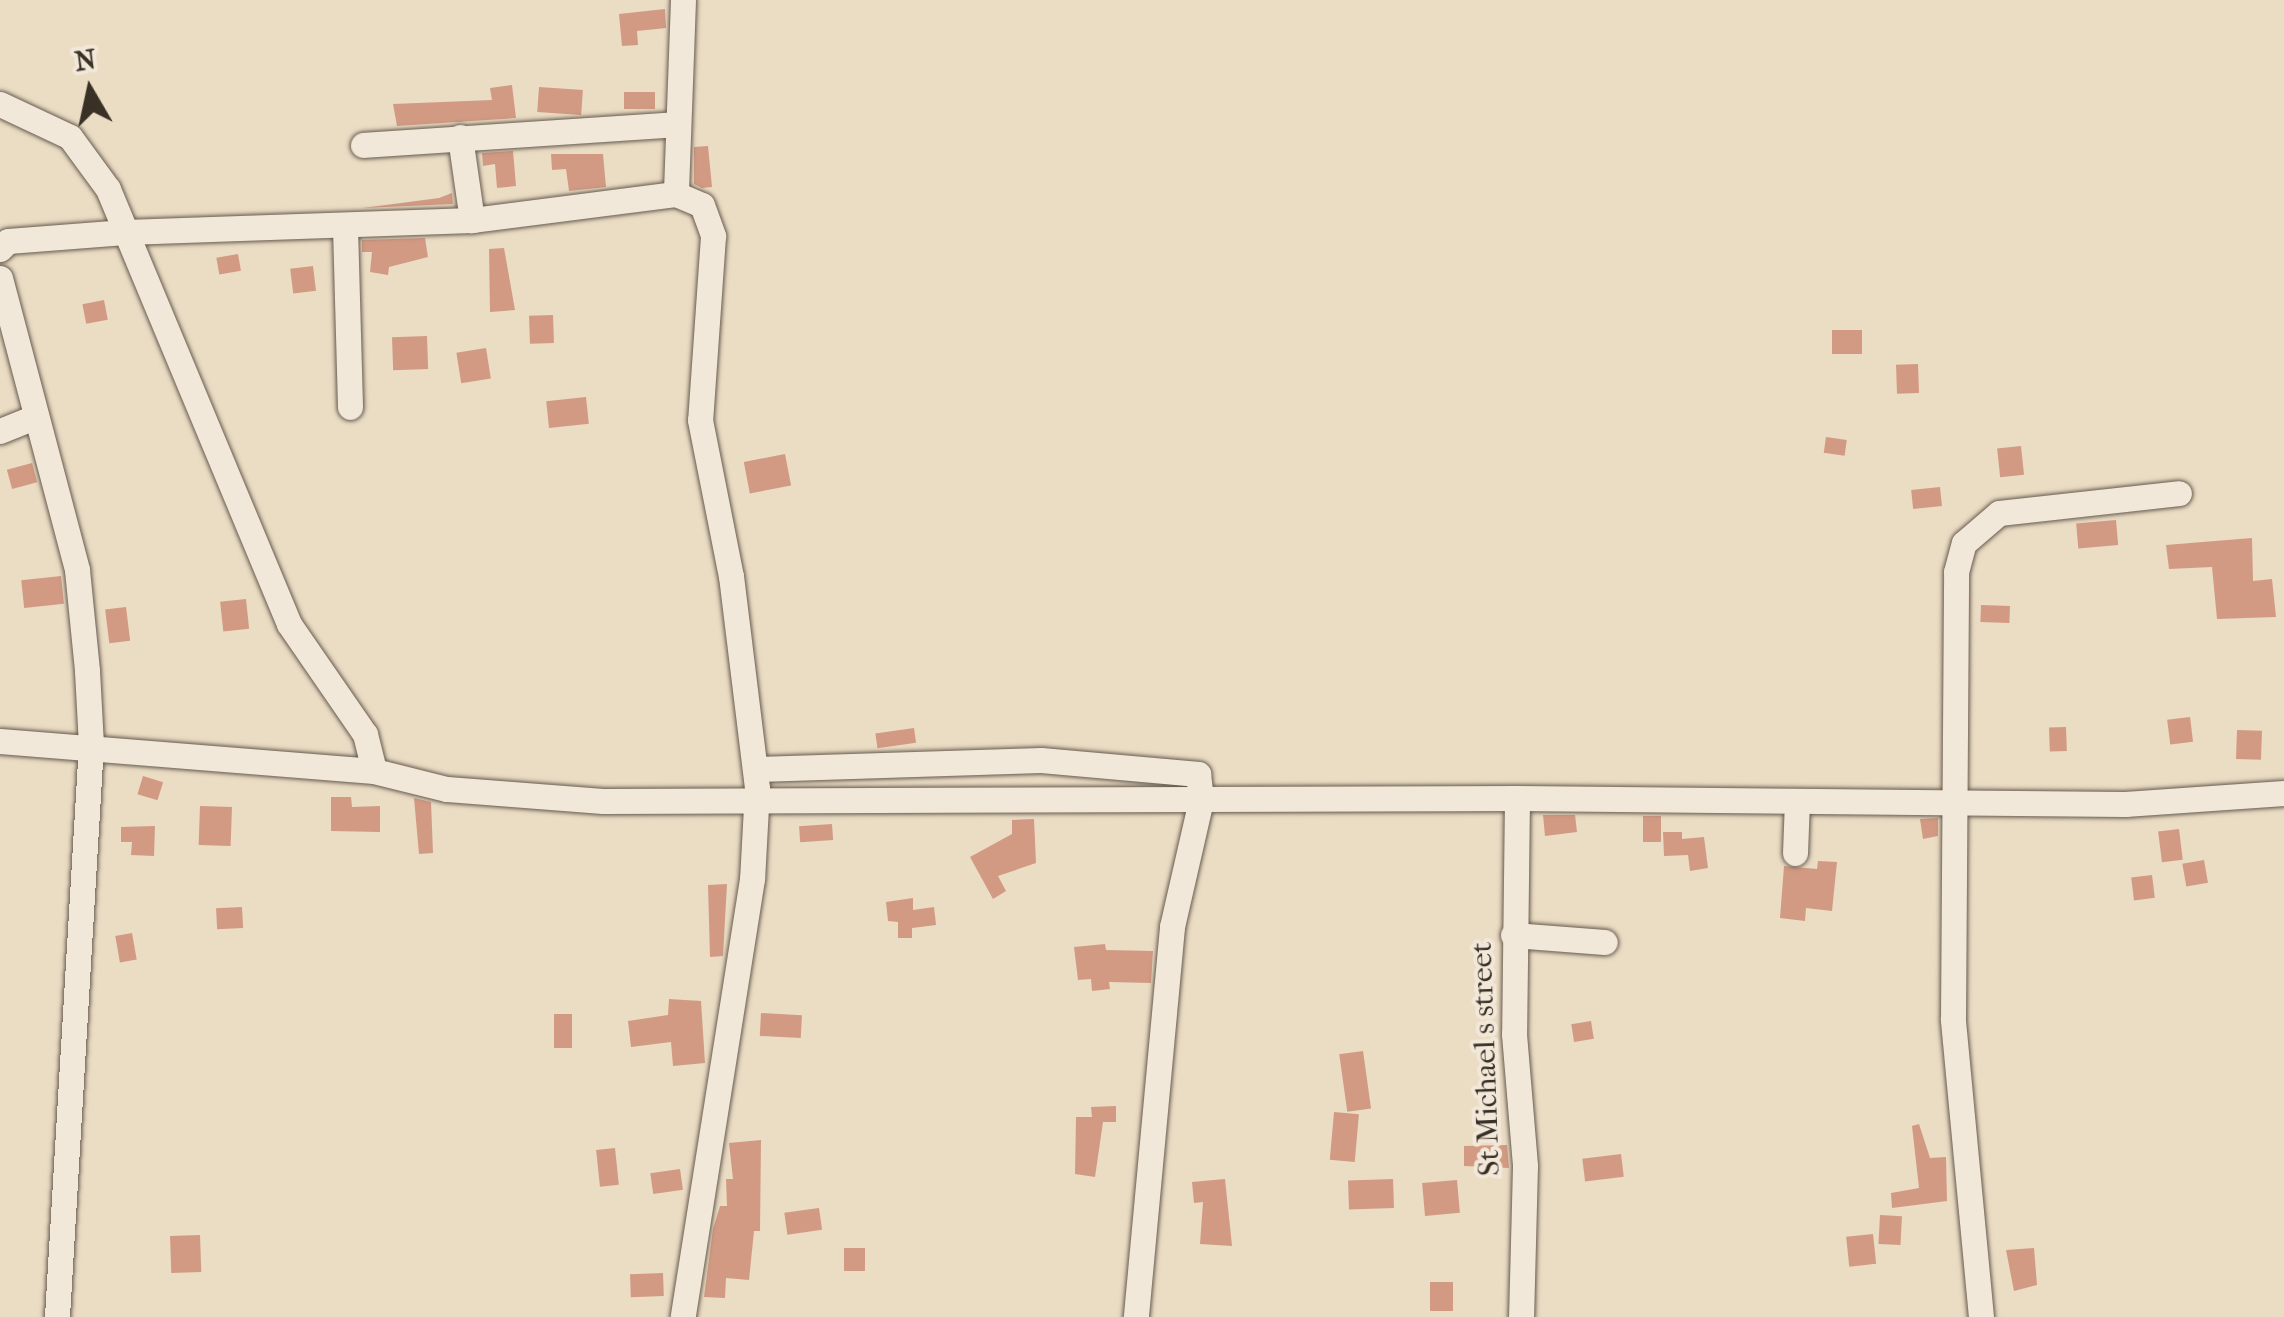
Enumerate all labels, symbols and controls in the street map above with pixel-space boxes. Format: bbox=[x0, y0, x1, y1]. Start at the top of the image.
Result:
north arrow bbox=[40, 40, 140, 140]
text: N bbox=[72, 42, 98, 78]
street label: St Michael s street bbox=[1464, 941, 1508, 1177]

